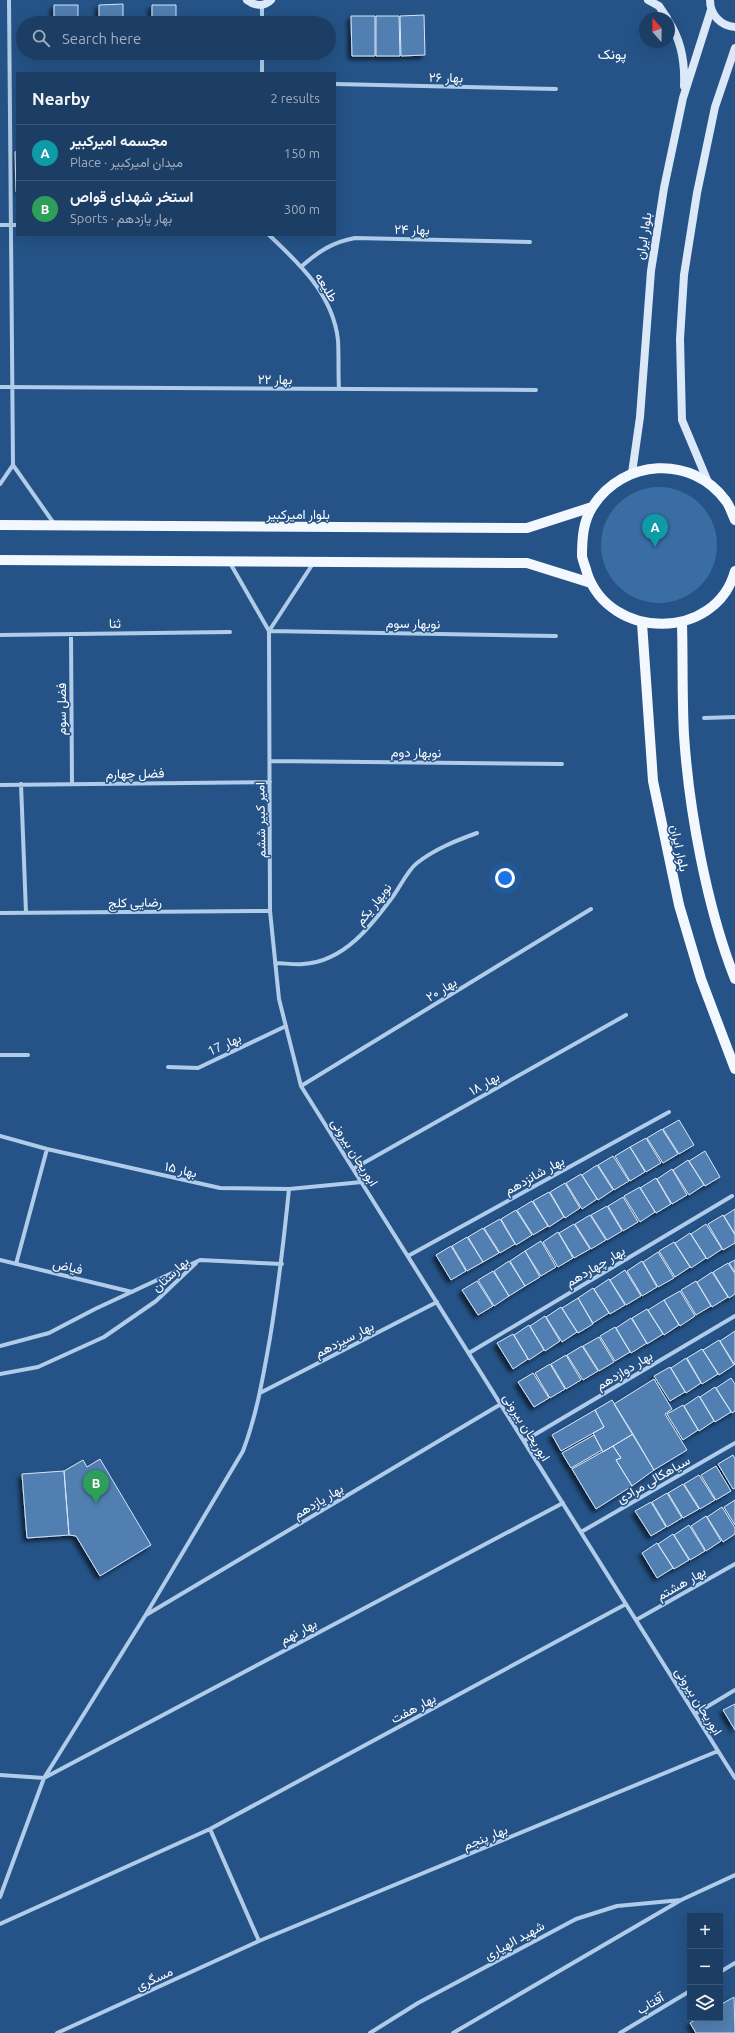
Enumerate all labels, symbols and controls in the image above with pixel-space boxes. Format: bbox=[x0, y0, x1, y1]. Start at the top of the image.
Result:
north arrow bbox=[639, 12, 675, 48]
search box bbox=[16, 16, 336, 60]
icon: search bbox=[30, 27, 52, 49]
text: Search here bbox=[62, 30, 141, 47]
district label: پونک bbox=[598, 46, 626, 64]
street label: بهار ۲۶ bbox=[429, 70, 463, 86]
text: Nearby bbox=[32, 89, 90, 108]
text: 2 results bbox=[270, 91, 320, 105]
text: مجسمه امیرکبیر bbox=[70, 132, 168, 149]
text: A bbox=[40, 146, 50, 160]
text: 150 m bbox=[284, 146, 320, 160]
text: Place · میدان امیرکبیر bbox=[70, 155, 183, 169]
text: استخر شهدای قواص bbox=[70, 188, 194, 205]
text: B bbox=[41, 202, 49, 216]
text: 300 m bbox=[284, 202, 320, 216]
text: Sports · بهار یازدهم bbox=[70, 211, 172, 225]
street label: بلوار ایران bbox=[632, 211, 656, 261]
street label: بهار ۲۴ bbox=[394, 222, 430, 238]
street label: طلیعه bbox=[312, 270, 341, 305]
street label: بهار ۲۲ bbox=[258, 372, 293, 388]
street label: بلوار امیرکبیر bbox=[265, 507, 330, 523]
pin: A bbox=[642, 514, 668, 547]
street label: ثنا bbox=[109, 616, 121, 630]
street label: نوبهار سوم bbox=[386, 616, 441, 632]
street label: فضل سوم bbox=[54, 683, 70, 735]
street label: نوبهار دوم bbox=[391, 745, 442, 761]
street label: فضل چهارم bbox=[106, 765, 165, 784]
street label: امیر کبیر ششم bbox=[252, 782, 270, 858]
street label: بلوار ایران bbox=[666, 823, 692, 873]
your location bbox=[495, 868, 515, 888]
street label: نوبهار یکم bbox=[352, 880, 396, 929]
street label: رضایی کلج bbox=[108, 895, 162, 912]
street label: بهار ۲۰ bbox=[423, 974, 460, 1005]
street label: بهار 17 bbox=[205, 1030, 244, 1060]
street label: بهار ۱۸ bbox=[466, 1069, 503, 1099]
street label: ابوریحان بیرونی bbox=[327, 1116, 381, 1189]
street label: بهار شانزدهم bbox=[502, 1153, 567, 1199]
street label: بهار ۱۵ bbox=[163, 1159, 199, 1181]
street label: بهار چهاردهم bbox=[563, 1243, 629, 1292]
street label: بهارستان bbox=[149, 1254, 193, 1296]
street label: فیاض bbox=[51, 1256, 84, 1278]
street label: بهار سیزدهم bbox=[312, 1318, 377, 1362]
street label: بهار دوازدهم bbox=[593, 1348, 656, 1394]
street label: ابوریحان بیرونی bbox=[499, 1391, 553, 1464]
street label: سیاهکالی مرادی bbox=[614, 1452, 693, 1507]
pin: B bbox=[83, 1470, 109, 1503]
street label: بهار یازدهم bbox=[291, 1481, 347, 1523]
street label: بهار هشتم bbox=[654, 1563, 709, 1604]
street label: بهار نهم bbox=[277, 1615, 320, 1648]
street label: ابوریحان بیرونی bbox=[671, 1665, 725, 1738]
street label: بهار هفت bbox=[388, 1690, 439, 1727]
street label: بهار پنجم bbox=[461, 1822, 511, 1855]
map controls bbox=[687, 1913, 723, 2021]
button: + bbox=[687, 1913, 723, 1949]
street label: شهید الهیاری bbox=[482, 1918, 547, 1964]
button: − bbox=[687, 1949, 723, 1985]
street label: مسگری bbox=[133, 1963, 175, 1994]
button: layers bbox=[687, 1985, 723, 2021]
street label: آفتاب bbox=[634, 1989, 667, 2017]

